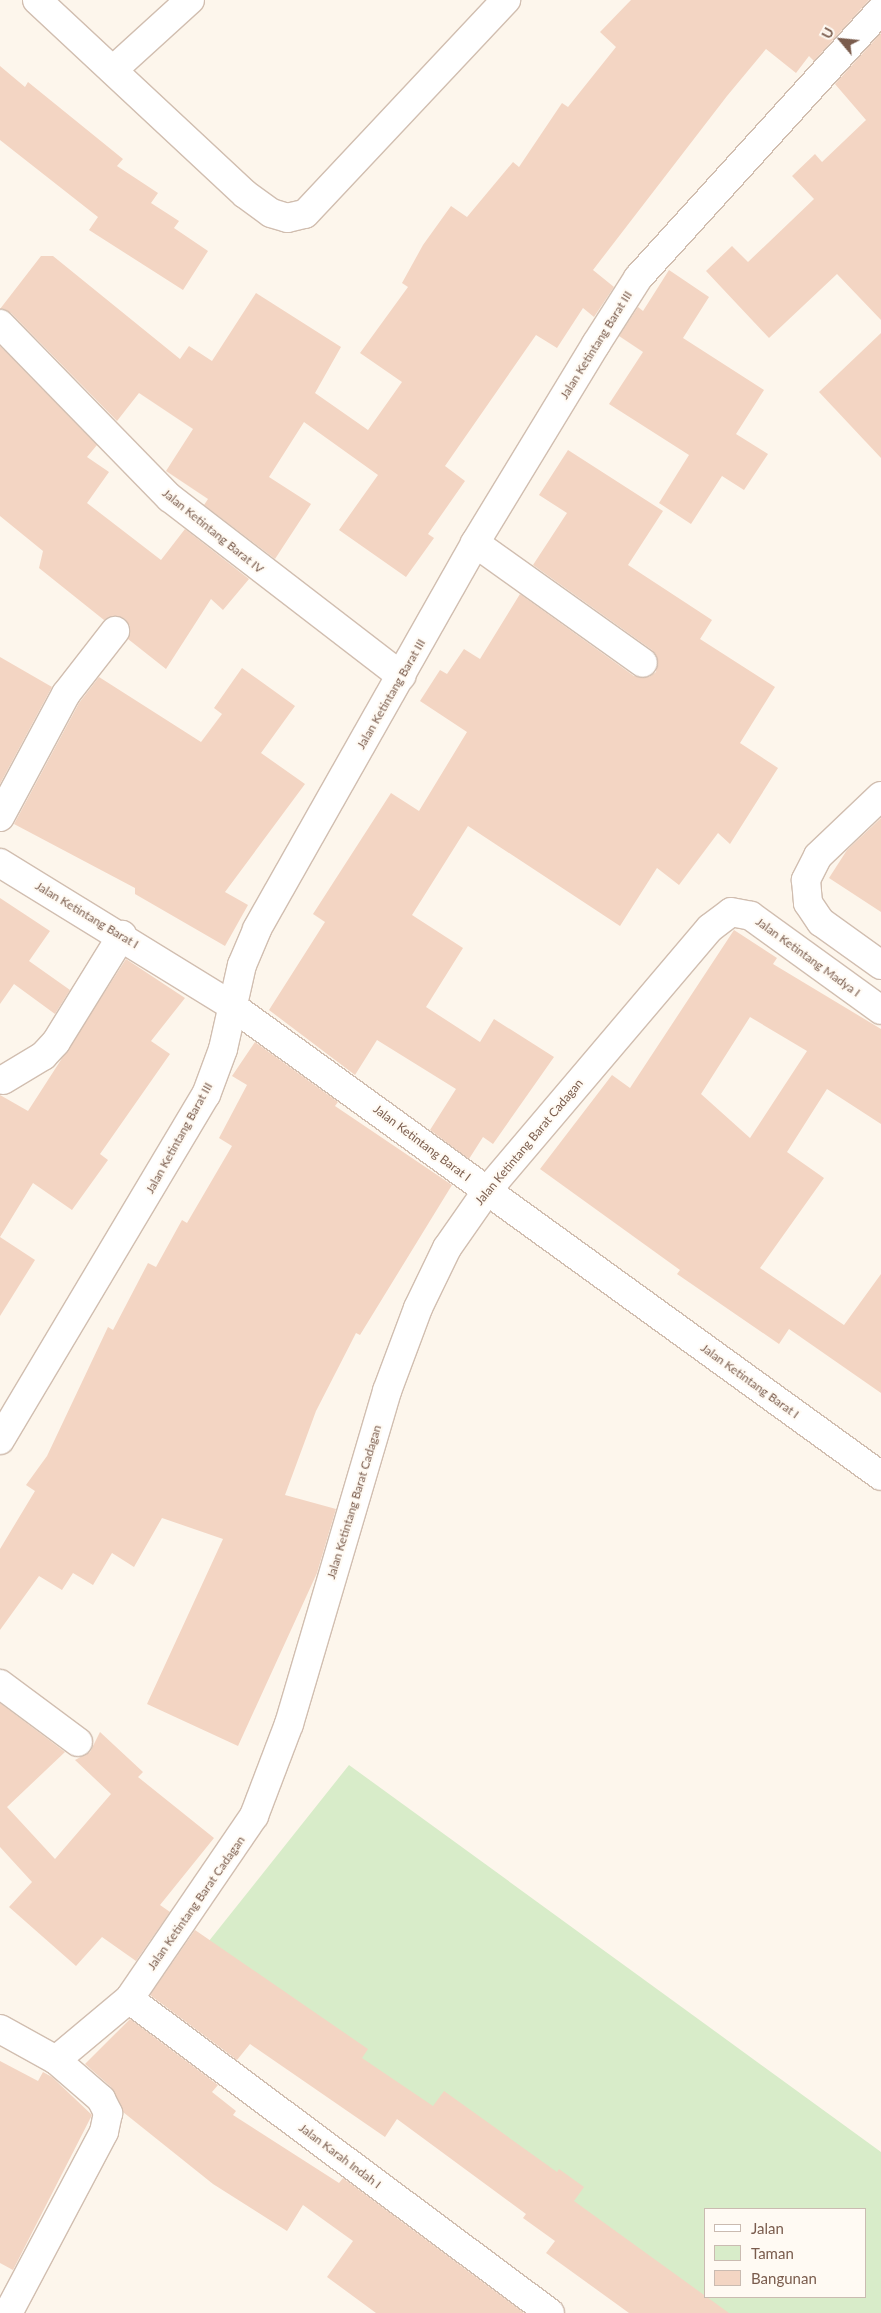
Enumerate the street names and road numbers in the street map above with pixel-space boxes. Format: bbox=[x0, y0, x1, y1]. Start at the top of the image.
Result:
street label: Jalan Ketintang Barat III bbox=[557, 288, 635, 402]
street label: Jalan Ketintang Barat IV bbox=[159, 486, 267, 576]
street label: Jalan Ketintang Barat III bbox=[354, 636, 428, 752]
street label: Jalan Ketintang Barat I bbox=[33, 878, 141, 952]
street label: Jalan Ketintang Madya I bbox=[753, 914, 863, 1000]
street label: Jalan Ketintang Barat Cadagan bbox=[472, 1076, 586, 1208]
street label: Jalan Ketintang Barat III bbox=[142, 1080, 216, 1196]
street label: Jalan Ketintang Barat I bbox=[371, 1102, 473, 1184]
street label: Jalan Ketintang Barat I bbox=[698, 1341, 802, 1421]
street label: Jalan Ketintang Barat Cadagan bbox=[324, 1423, 384, 1581]
street label: Jalan Ketintang Barat Cadagan bbox=[144, 1833, 248, 1973]
street label: Jalan Karah Indah I bbox=[296, 2120, 384, 2192]

